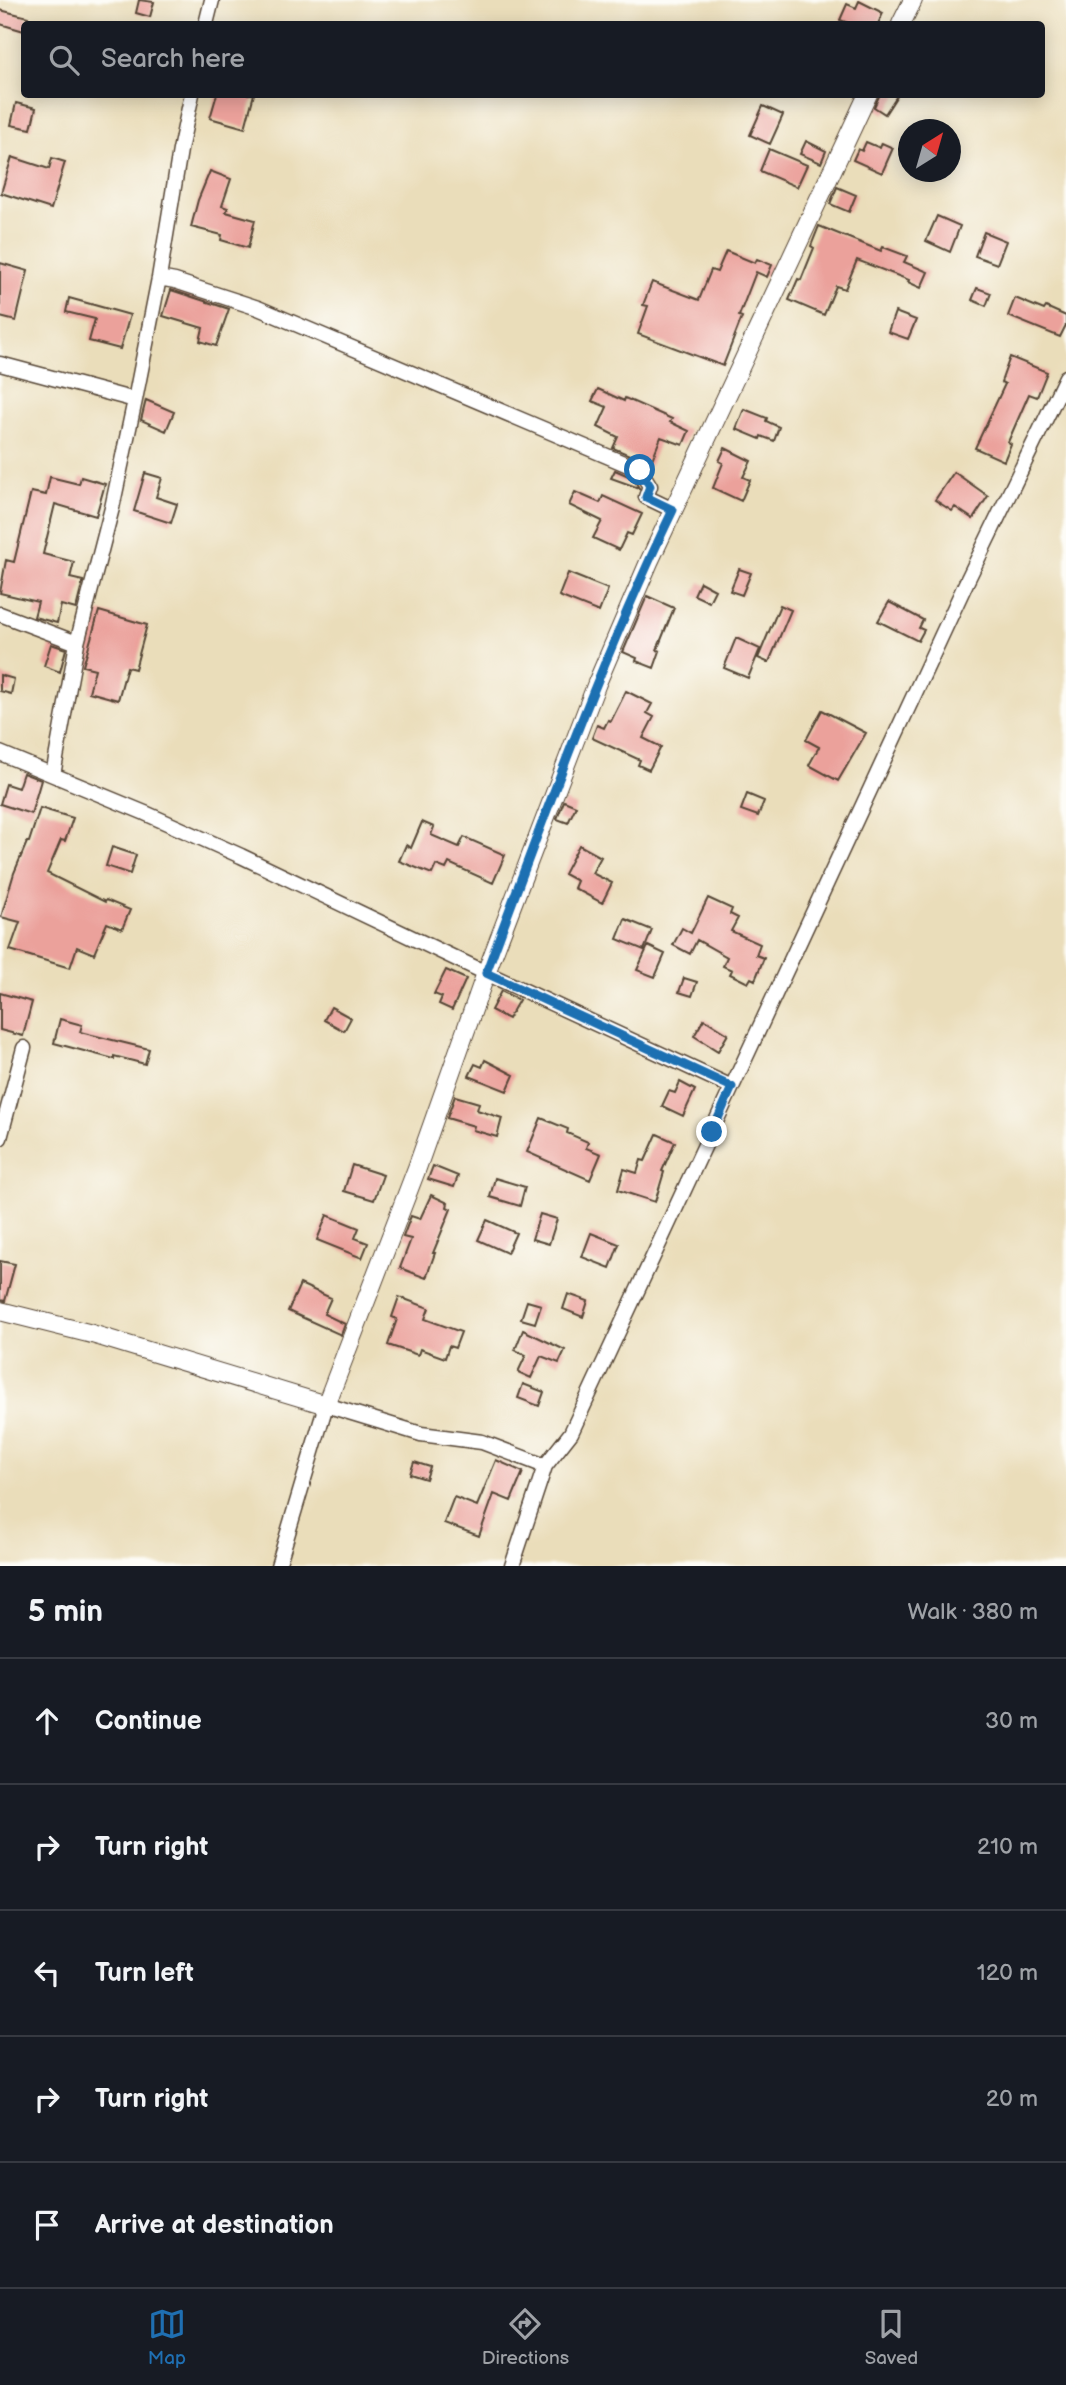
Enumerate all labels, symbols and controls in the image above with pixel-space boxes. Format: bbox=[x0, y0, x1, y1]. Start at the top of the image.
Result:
search box bbox=[21, 21, 1045, 98]
icon: search bbox=[45, 41, 83, 79]
text: Search here bbox=[101, 44, 245, 75]
north arrow bbox=[898, 119, 961, 182]
route start bbox=[624, 454, 655, 485]
route end bbox=[696, 1116, 727, 1147]
text: 5 min bbox=[28, 1594, 103, 1630]
text: Walk · 380 m bbox=[908, 1598, 1038, 1626]
icon: ahead bbox=[28, 1702, 66, 1740]
text: Continue bbox=[95, 1706, 202, 1737]
text: 30 m bbox=[985, 1707, 1038, 1735]
icon: right bbox=[28, 1828, 66, 1866]
text: Turn right bbox=[95, 1832, 208, 1863]
text: 210 m bbox=[977, 1833, 1038, 1861]
icon: left bbox=[28, 1954, 66, 1992]
text: Turn left bbox=[95, 1958, 194, 1989]
text: 120 m bbox=[977, 1959, 1038, 1987]
icon: right bbox=[28, 2080, 66, 2118]
text: Turn right bbox=[95, 2084, 208, 2115]
text: 20 m bbox=[986, 2085, 1038, 2113]
icon: arrive bbox=[28, 2206, 66, 2244]
text: Arrive at destination bbox=[95, 2210, 334, 2241]
tab: Map bbox=[148, 2305, 186, 2370]
tab: Directions bbox=[482, 2305, 569, 2370]
tab: Saved bbox=[865, 2305, 918, 2370]

